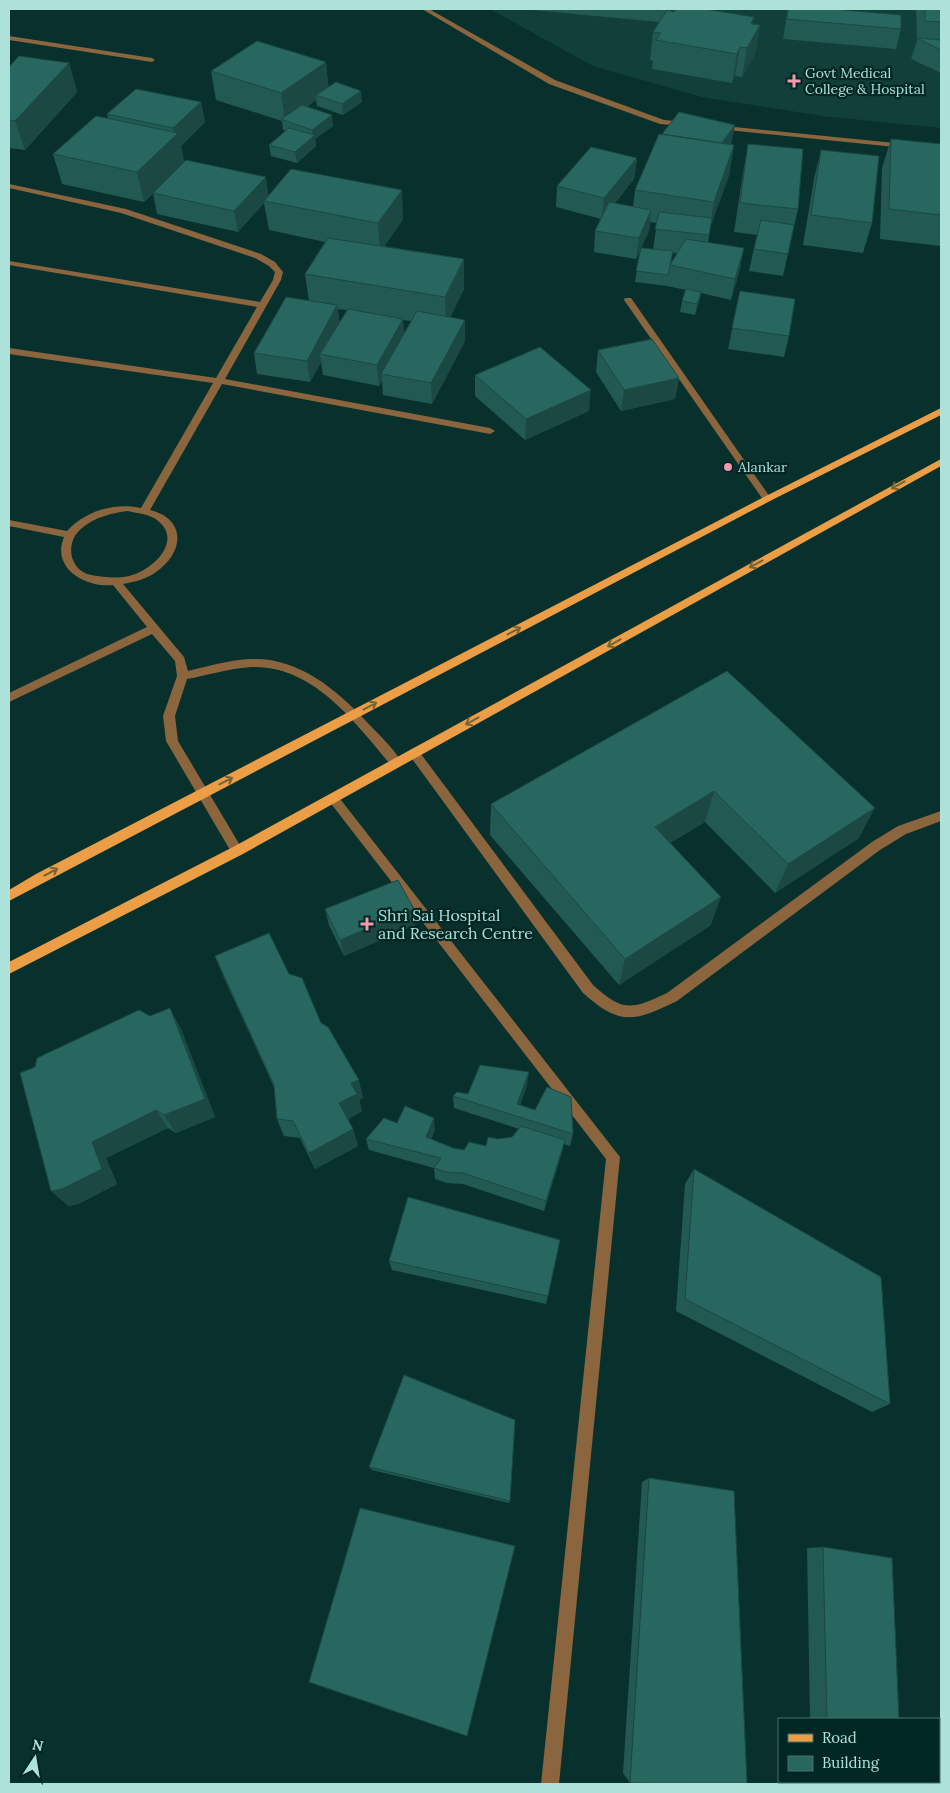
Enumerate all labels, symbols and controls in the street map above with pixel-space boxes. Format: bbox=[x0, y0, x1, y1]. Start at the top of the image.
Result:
place label: Govt Medical College & Hospital bbox=[805, 64, 925, 98]
marker: Govt Medical College & Hospital bbox=[787, 74, 801, 88]
place label: Alankar bbox=[737, 458, 787, 476]
marker: Alankar bbox=[722, 461, 734, 473]
one-way arrow bbox=[891, 480, 906, 490]
one-way arrow bbox=[749, 559, 764, 569]
one-way arrow bbox=[507, 626, 522, 636]
one-way arrow bbox=[607, 638, 622, 648]
one-way arrow bbox=[363, 701, 378, 711]
one-way arrow bbox=[465, 717, 480, 727]
one-way arrow bbox=[218, 776, 233, 785]
one-way arrow bbox=[43, 867, 58, 876]
place label: Shri Sai Hospital and Research Centre bbox=[378, 905, 533, 943]
marker: Shri Sai Hospital and Research Centre bbox=[360, 917, 374, 931]
legend bbox=[778, 1718, 940, 1783]
text: Road bbox=[822, 1728, 857, 1747]
north arrow bbox=[10, 1733, 60, 1783]
text: N bbox=[31, 1735, 45, 1755]
text: Building bbox=[822, 1753, 880, 1772]

